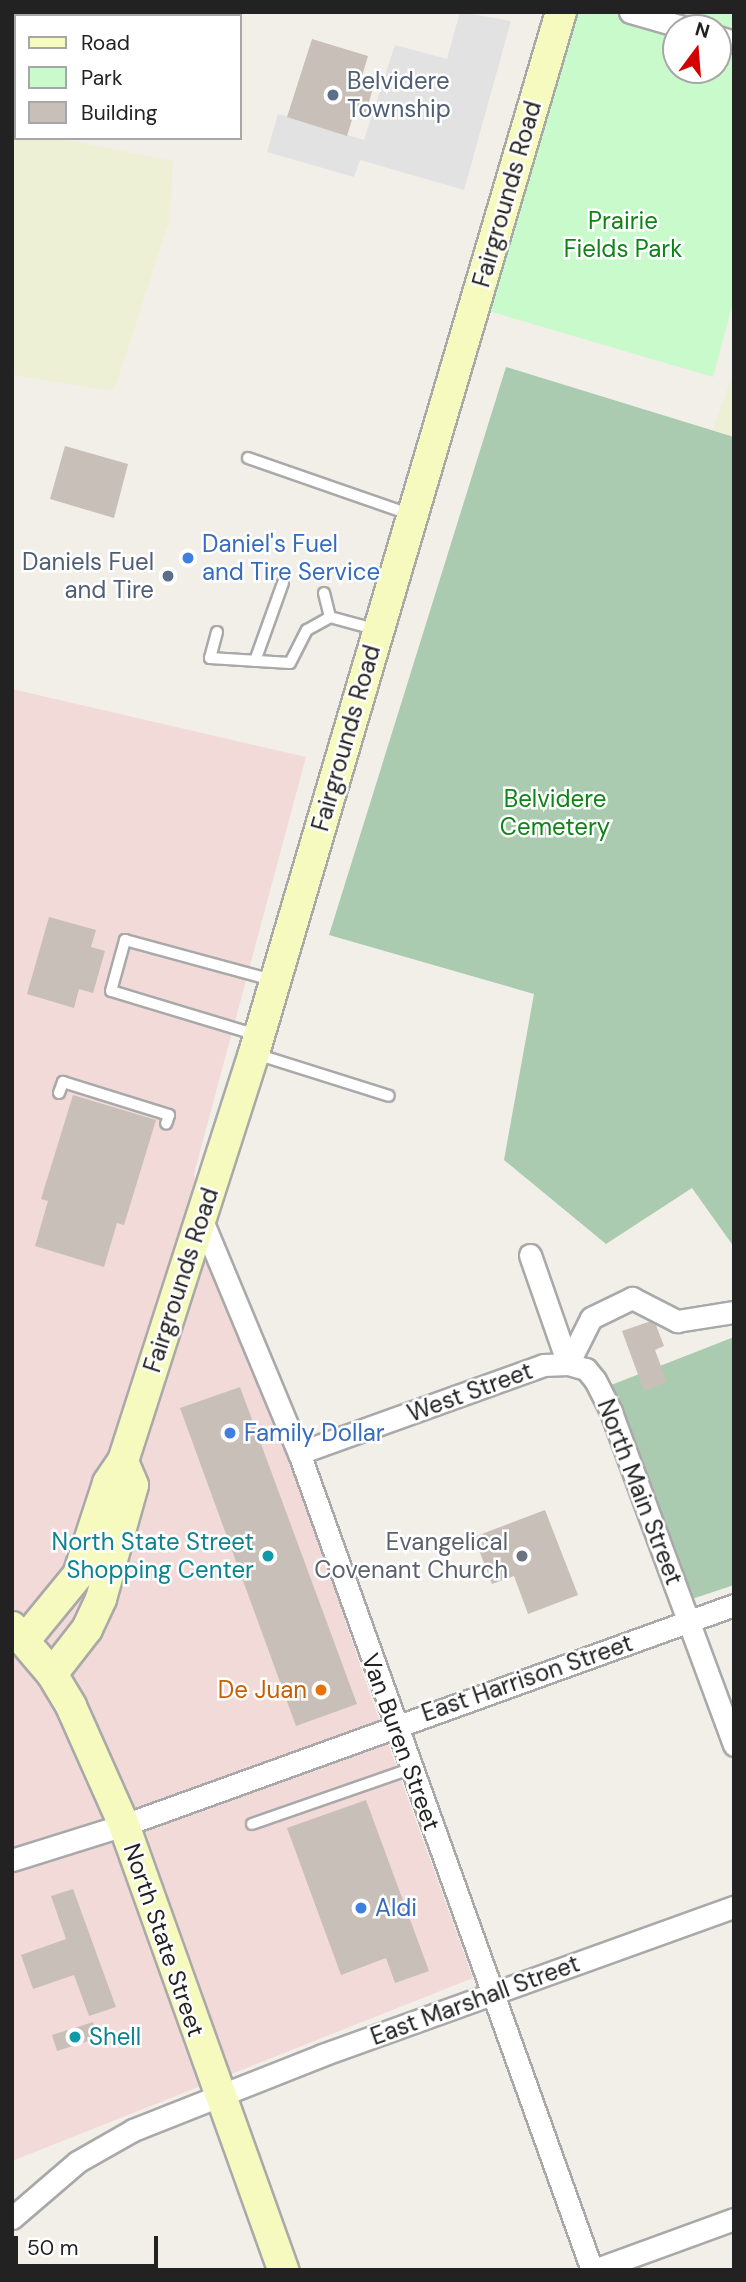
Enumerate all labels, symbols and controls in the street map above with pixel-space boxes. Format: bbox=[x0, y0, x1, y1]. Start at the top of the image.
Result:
legend bbox=[14, 14, 242, 140]
north arrow bbox=[662, 14, 732, 84]
text: N bbox=[692, 16, 712, 44]
text: Road bbox=[81, 29, 130, 57]
text: Park bbox=[81, 64, 122, 92]
place label: Belvidere Township bbox=[347, 67, 451, 123]
marker: Belvidere Township bbox=[325, 87, 341, 103]
street label: Fairgrounds Road bbox=[467, 98, 547, 290]
text: Building bbox=[81, 99, 157, 127]
park label: Prairie Fields Park bbox=[564, 207, 682, 263]
place label: Daniel's Fuel and Tire Service bbox=[202, 530, 380, 586]
place label: Daniels Fuel and Tire bbox=[22, 548, 154, 604]
marker: Daniel's Fuel and Tire Service bbox=[180, 550, 196, 566]
marker: Daniels Fuel and Tire bbox=[160, 568, 176, 584]
street label: Fairgrounds Road bbox=[306, 642, 386, 834]
park label: Belvidere Cemetery bbox=[500, 785, 610, 841]
street label: Fairgrounds Road bbox=[138, 1184, 224, 1376]
street label: West Street bbox=[404, 1356, 536, 1428]
street label: North Main Street bbox=[591, 1395, 689, 1589]
place label: Family Dollar bbox=[244, 1419, 385, 1447]
marker: Family Dollar bbox=[222, 1425, 238, 1441]
place label: North State Street Shopping Center bbox=[52, 1528, 254, 1584]
place label: Evangelical Covenant Church bbox=[314, 1528, 508, 1584]
marker: North State Street Shopping Center bbox=[260, 1548, 276, 1564]
marker: Evangelical Covenant Church bbox=[514, 1548, 530, 1564]
street label: East Harrison Street bbox=[418, 1628, 636, 1728]
street label: Van Buren Street bbox=[356, 1650, 446, 1834]
place label: De Juan bbox=[218, 1676, 307, 1704]
marker: De Juan bbox=[313, 1682, 329, 1698]
street label: North State Street bbox=[117, 1840, 211, 2040]
place label: Aldi bbox=[375, 1894, 417, 1922]
marker: Aldi bbox=[353, 1900, 369, 1916]
street label: East Marshall Street bbox=[367, 1949, 583, 2051]
place label: Shell bbox=[89, 2023, 141, 2051]
marker: Shell bbox=[67, 2029, 83, 2045]
scale bar bbox=[18, 2222, 161, 2266]
text: 50 m bbox=[27, 2234, 78, 2262]

